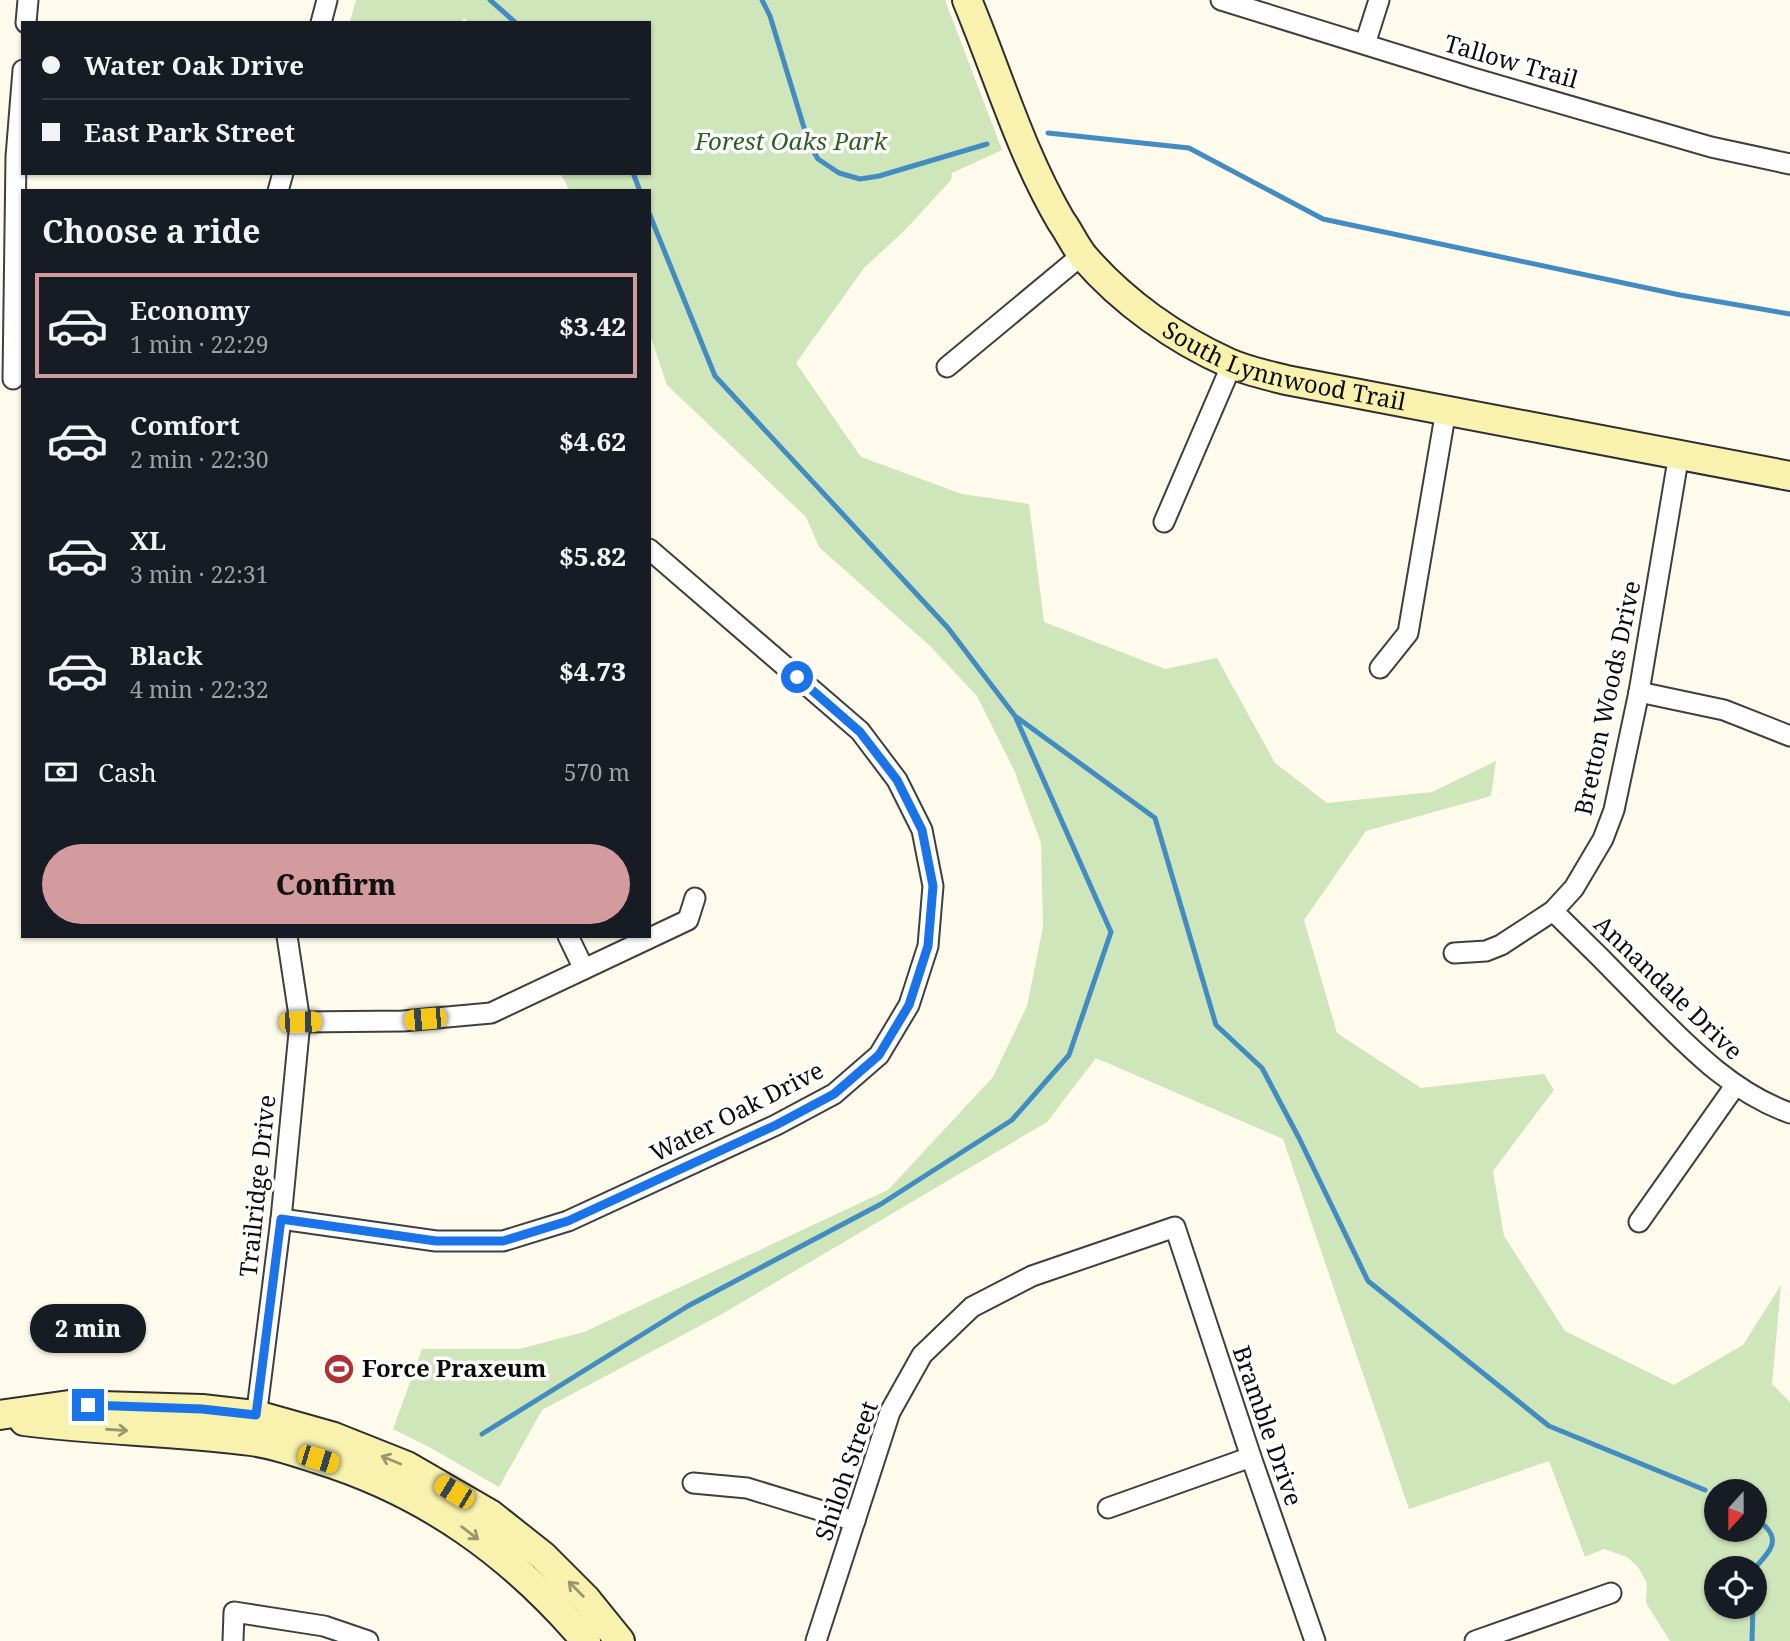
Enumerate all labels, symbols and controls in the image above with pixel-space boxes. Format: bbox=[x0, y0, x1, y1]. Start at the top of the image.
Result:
street label: Tallow Trail bbox=[1441, 26, 1583, 95]
text: Water Oak Drive bbox=[84, 47, 304, 83]
text: East Park Street bbox=[84, 114, 295, 150]
park label: Forest Oaks Park bbox=[694, 124, 888, 157]
text: Choose a ride bbox=[42, 209, 261, 252]
text: Economy bbox=[130, 292, 250, 328]
icon: car bbox=[46, 294, 109, 357]
text: $3.42 bbox=[559, 308, 626, 344]
street label: South Lynnwood Trail bbox=[1157, 312, 1409, 418]
text: 1 min · 22:29 bbox=[130, 328, 268, 360]
text: Comfort bbox=[130, 407, 240, 443]
icon: car bbox=[46, 409, 109, 472]
text: $4.62 bbox=[559, 423, 626, 459]
text: 2 min · 22:30 bbox=[130, 443, 268, 475]
text: XL bbox=[130, 522, 166, 558]
icon: car bbox=[46, 524, 109, 587]
text: $5.82 bbox=[559, 538, 626, 574]
text: 3 min · 22:31 bbox=[130, 558, 268, 590]
street label: Bretton Woods Drive bbox=[1566, 578, 1647, 818]
text: Black bbox=[130, 637, 203, 673]
icon: car bbox=[46, 639, 109, 702]
text: $4.73 bbox=[559, 653, 626, 689]
route start bbox=[781, 661, 813, 693]
text: 4 min · 22:32 bbox=[130, 673, 268, 705]
icon: cash bbox=[42, 753, 80, 791]
text: Cash bbox=[98, 754, 157, 790]
text: 570 m bbox=[564, 756, 630, 788]
button: Confirm bbox=[42, 844, 630, 924]
street label: Annandale Drive bbox=[1588, 907, 1751, 1066]
car bbox=[404, 1007, 447, 1031]
car bbox=[279, 1011, 322, 1033]
street label: Water Oak Drive bbox=[644, 1053, 829, 1169]
street label: Trailridge Drive bbox=[231, 1093, 282, 1279]
callout: 2 min bbox=[30, 1304, 146, 1352]
text: 2 min bbox=[55, 1312, 121, 1344]
street label: Bramble Drive bbox=[1226, 1341, 1311, 1510]
place label: Force Praxeum bbox=[362, 1351, 547, 1384]
sports icon: Force Praxeum bbox=[322, 1352, 356, 1386]
route end bbox=[72, 1389, 104, 1421]
street label: Shiloh Street bbox=[806, 1396, 885, 1545]
one-way arrow bbox=[105, 1424, 128, 1437]
car bbox=[295, 1443, 342, 1475]
one-way arrow bbox=[380, 1452, 402, 1465]
car bbox=[431, 1472, 478, 1512]
north arrow bbox=[1704, 1479, 1768, 1542]
map controls bbox=[1704, 1479, 1767, 1619]
one-way arrow bbox=[460, 1526, 479, 1541]
button: locate bbox=[1704, 1556, 1767, 1619]
one-way arrow bbox=[568, 1580, 585, 1597]

